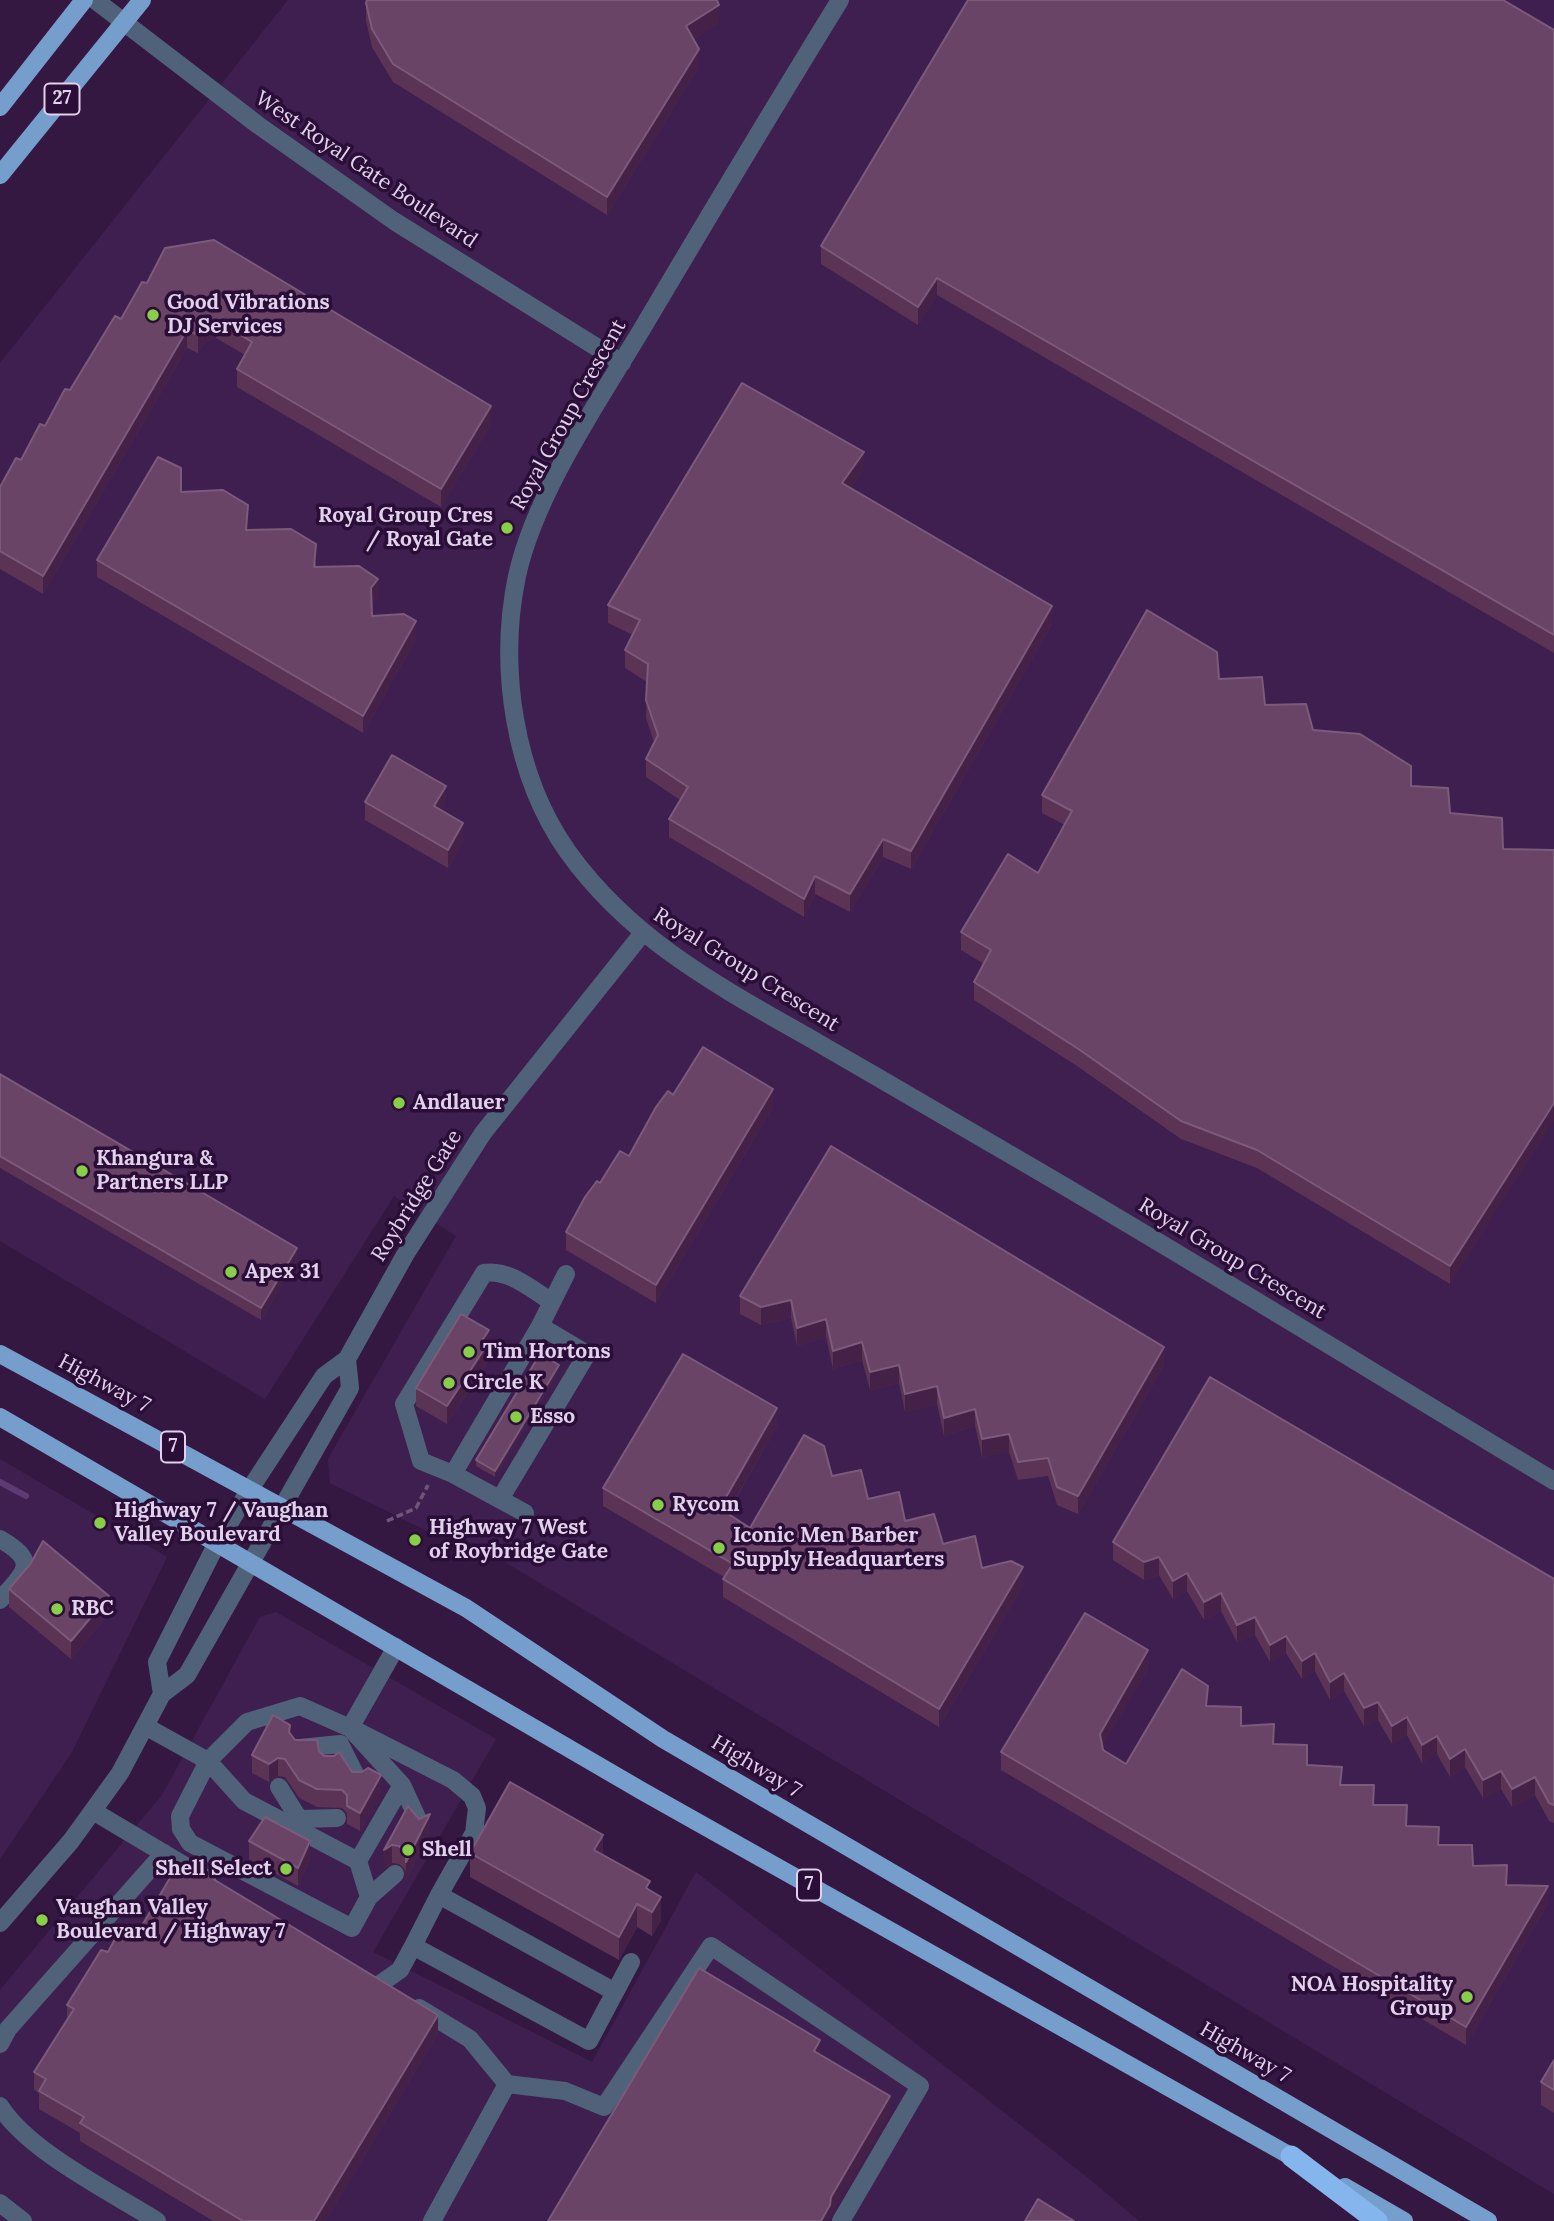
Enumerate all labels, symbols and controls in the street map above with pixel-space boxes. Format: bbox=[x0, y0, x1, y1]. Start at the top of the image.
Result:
road number: 27 bbox=[44, 83, 80, 114]
street label: West Royal Gate Boulevard bbox=[250, 86, 482, 254]
place label: Good Vibrations DJ Services bbox=[167, 290, 330, 340]
marker: Good Vibrations DJ Services bbox=[145, 307, 161, 323]
street label: Royal Group Crescent bbox=[506, 315, 632, 515]
place label: Royal Group Cres / Royal Gate bbox=[318, 503, 493, 553]
marker: Royal Group Cres / Royal Gate bbox=[499, 520, 515, 536]
street label: Royal Group Crescent bbox=[649, 903, 843, 1037]
place label: Andlauer bbox=[413, 1090, 505, 1116]
marker: Andlauer bbox=[391, 1095, 407, 1111]
street label: Roybridge Gate bbox=[366, 1126, 468, 1266]
place label: Khangura & Partners LLP bbox=[96, 1146, 228, 1196]
marker: Khangura & Partners LLP bbox=[74, 1163, 90, 1179]
street label: Royal Group Crescent bbox=[1134, 1193, 1330, 1325]
place label: Apex 31 bbox=[245, 1259, 320, 1285]
marker: Apex 31 bbox=[223, 1264, 239, 1280]
place label: Tim Hortons bbox=[483, 1339, 611, 1365]
marker: Tim Hortons bbox=[461, 1344, 477, 1360]
street label: Highway 7 bbox=[54, 1349, 154, 1419]
place label: Circle K bbox=[463, 1370, 543, 1396]
marker: Circle K bbox=[441, 1375, 457, 1391]
place label: Esso bbox=[530, 1404, 575, 1430]
marker: Esso bbox=[508, 1409, 524, 1425]
road number: 7 bbox=[161, 1432, 185, 1462]
place label: Rycom bbox=[672, 1492, 740, 1518]
marker: Rycom bbox=[650, 1497, 666, 1513]
place label: Highway 7 / Vaughan Valley Boulevard bbox=[114, 1498, 328, 1548]
marker: Highway 7 / Vaughan Valley Boulevard bbox=[92, 1515, 108, 1531]
place label: Highway 7 West of Roybridge Gate bbox=[429, 1515, 608, 1565]
place label: Iconic Men Barber Supply Headquarters bbox=[733, 1523, 944, 1573]
marker: Highway 7 West of Roybridge Gate bbox=[407, 1532, 423, 1548]
marker: Iconic Men Barber Supply Headquarters bbox=[711, 1540, 727, 1556]
place label: RBC bbox=[71, 1596, 114, 1622]
marker: RBC bbox=[49, 1601, 65, 1617]
street label: Highway 7 bbox=[707, 1730, 805, 1804]
place label: Shell bbox=[422, 1837, 472, 1863]
marker: Shell bbox=[400, 1842, 416, 1858]
place label: Shell Select bbox=[155, 1856, 272, 1882]
marker: Shell Select bbox=[278, 1861, 294, 1877]
road number: 7 bbox=[797, 1870, 821, 1900]
place label: Vaughan Valley Boulevard / Highway 7 bbox=[56, 1895, 285, 1945]
marker: Vaughan Valley Boulevard / Highway 7 bbox=[34, 1912, 50, 1928]
place label: NOA Hospitality Group bbox=[1291, 1972, 1453, 2022]
marker: NOA Hospitality Group bbox=[1459, 1989, 1475, 2005]
street label: Highway 7 bbox=[1195, 2017, 1295, 2089]

